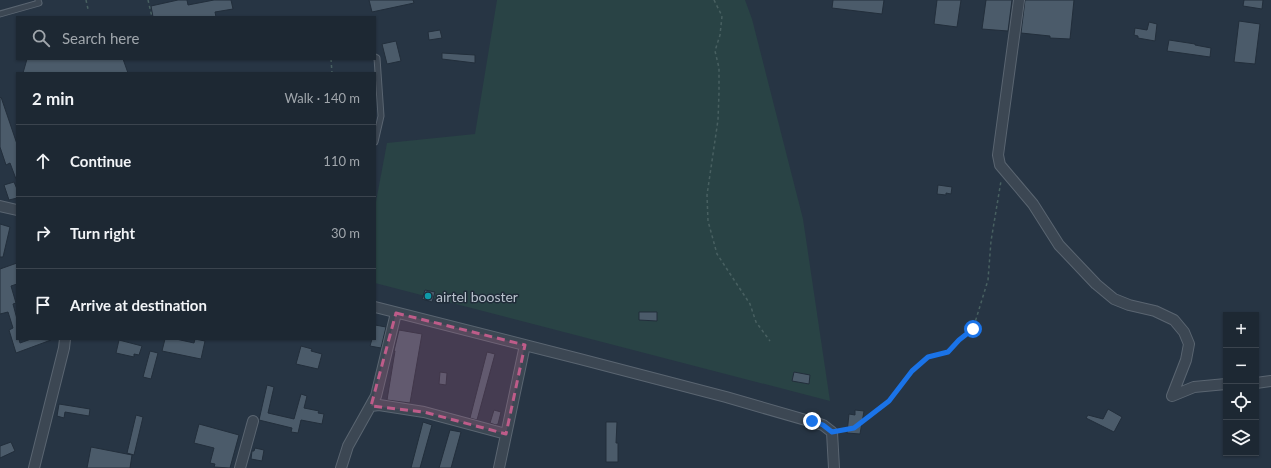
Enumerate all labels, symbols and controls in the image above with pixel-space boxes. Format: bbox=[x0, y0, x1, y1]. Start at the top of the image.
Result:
search box bbox=[16, 16, 376, 60]
icon: search bbox=[30, 27, 52, 49]
text: Search here bbox=[62, 29, 139, 47]
text: 2 min bbox=[32, 88, 74, 109]
text: Walk · 140 m bbox=[284, 90, 360, 106]
icon: ahead bbox=[32, 150, 54, 172]
text: Continue bbox=[70, 152, 131, 170]
text: 110 m bbox=[323, 153, 360, 169]
icon: right bbox=[32, 222, 54, 244]
text: Turn right bbox=[70, 224, 135, 242]
text: 30 m bbox=[331, 225, 360, 241]
place label: airtel booster bbox=[436, 288, 518, 305]
marker: airtel booster bbox=[423, 291, 433, 301]
icon: arrive bbox=[32, 294, 54, 316]
text: Arrive at destination bbox=[70, 296, 207, 314]
map controls bbox=[1223, 312, 1259, 456]
button: + bbox=[1223, 312, 1259, 348]
route start bbox=[964, 320, 982, 338]
button: − bbox=[1223, 348, 1259, 384]
button: locate bbox=[1223, 384, 1259, 420]
route end bbox=[803, 412, 821, 430]
button: layers bbox=[1223, 420, 1259, 456]

